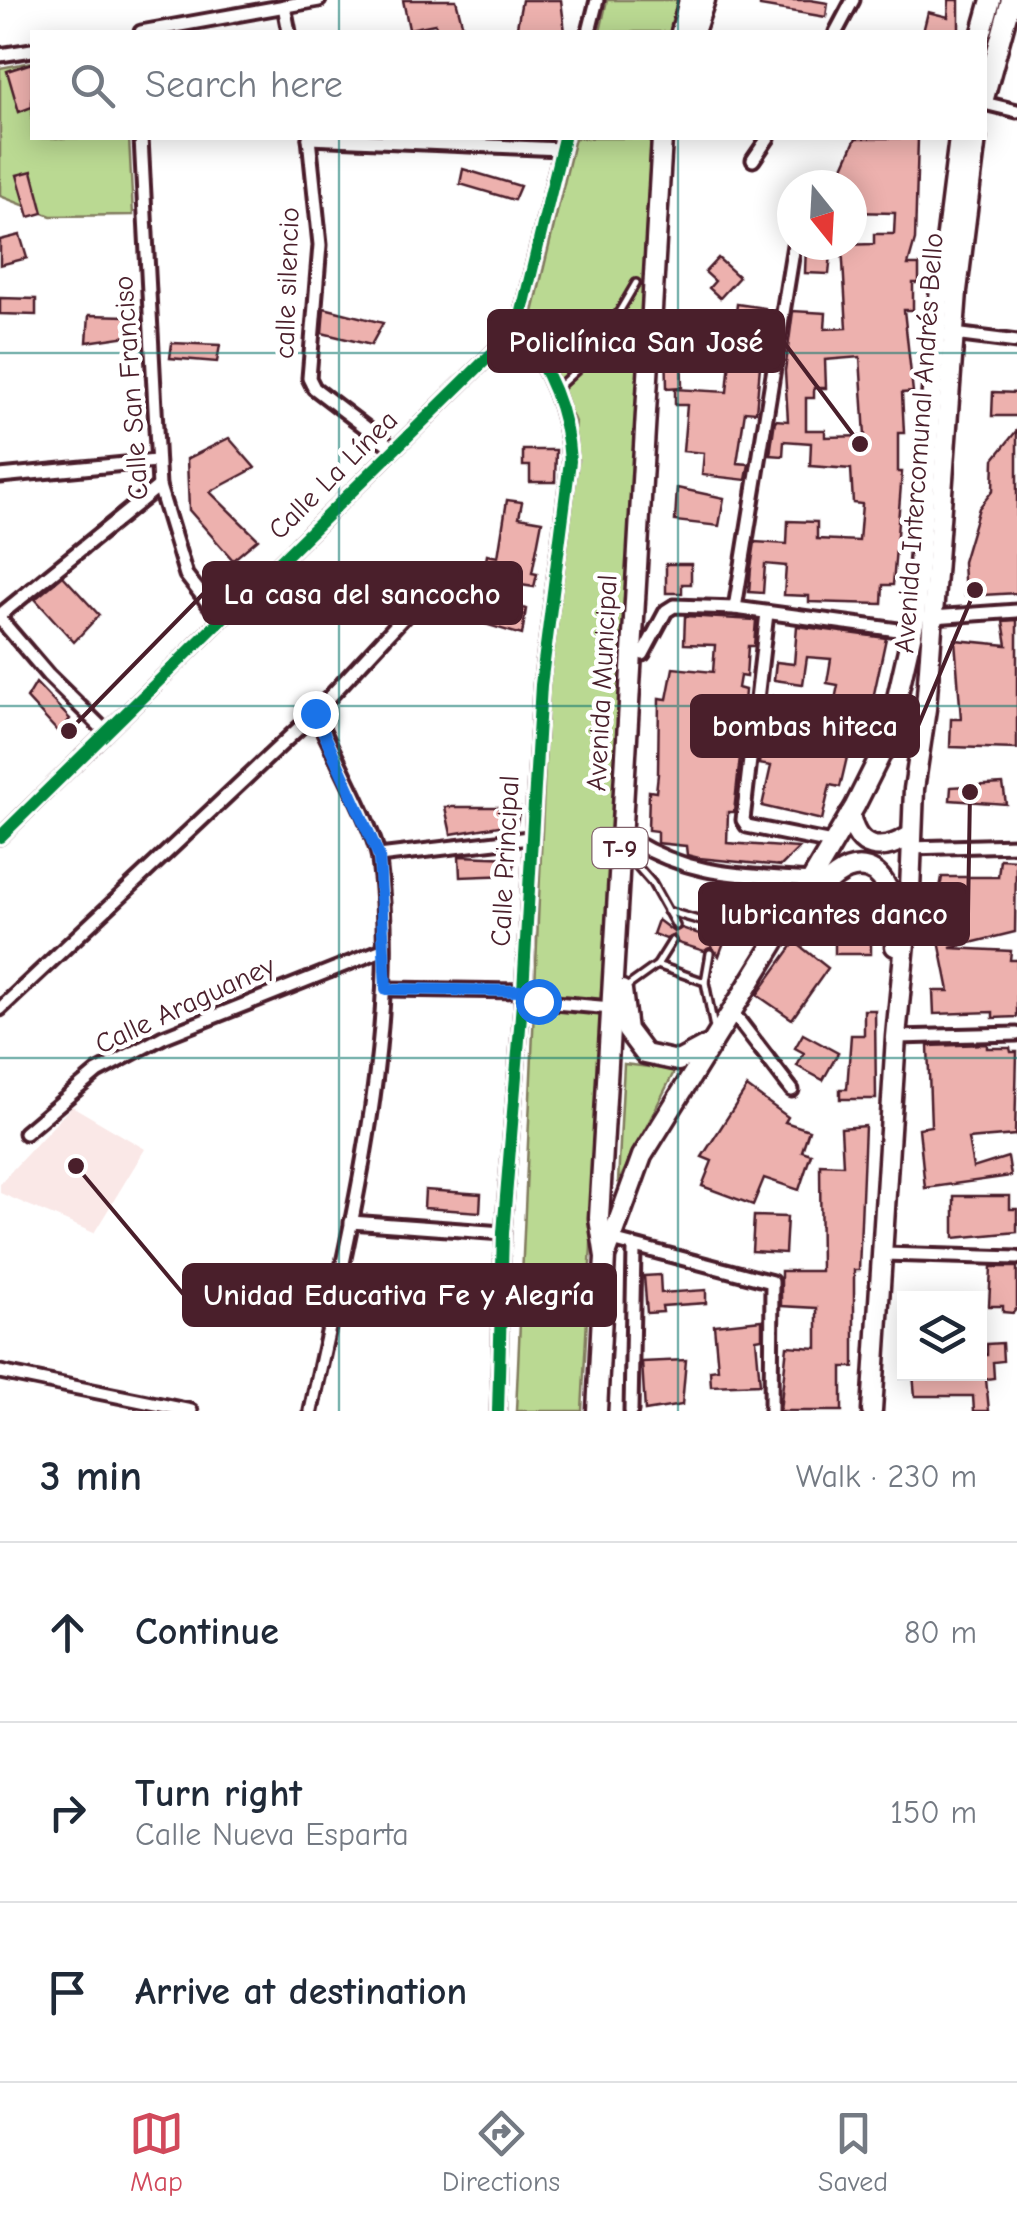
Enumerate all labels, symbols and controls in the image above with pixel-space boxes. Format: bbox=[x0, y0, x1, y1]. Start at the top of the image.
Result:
search box bbox=[30, 30, 987, 140]
icon: search bbox=[65, 58, 120, 113]
text: Search here bbox=[145, 63, 343, 107]
north arrow bbox=[777, 170, 867, 260]
street label: calle silencio bbox=[268, 207, 306, 359]
street label: Avenida Intercomunal Andrés Bello bbox=[888, 232, 950, 654]
street label: Calle San Franciso bbox=[107, 275, 155, 501]
callout: Policlínica San José bbox=[489, 311, 783, 371]
text: Policlínica San José bbox=[509, 325, 763, 360]
street label: Calle La Línea bbox=[262, 404, 404, 546]
callout: La casa del sancocho bbox=[204, 563, 521, 623]
street label: Avenida Municipal bbox=[580, 574, 624, 792]
text: La casa del sancocho bbox=[224, 577, 500, 612]
route end bbox=[293, 691, 339, 737]
callout: bombas hiteca bbox=[692, 696, 918, 756]
text: bombas hiteca bbox=[712, 709, 898, 744]
street label: Calle Principal bbox=[485, 775, 525, 947]
road number: T-9 bbox=[592, 828, 648, 868]
callout: lubricantes danco bbox=[700, 884, 968, 944]
text: lubricantes danco bbox=[720, 897, 948, 932]
street label: Calle Araguaney bbox=[90, 949, 280, 1061]
route start bbox=[516, 979, 562, 1025]
callout: Unidad Educativa Fe y Alegría bbox=[184, 1265, 615, 1325]
text: Unidad Educativa Fe y Alegría bbox=[203, 1278, 595, 1313]
map controls bbox=[897, 1291, 987, 1381]
button: layers bbox=[897, 1291, 987, 1381]
text: 3 min bbox=[40, 1452, 142, 1501]
text: Walk · 230 m bbox=[796, 1458, 977, 1495]
icon: ahead bbox=[40, 1605, 95, 1660]
text: Continue bbox=[135, 1610, 279, 1654]
text: 80 m bbox=[904, 1614, 977, 1651]
text: Turn right bbox=[135, 1772, 302, 1816]
icon: right bbox=[40, 1785, 95, 1840]
text: 150 m bbox=[890, 1794, 977, 1831]
text: Calle Nueva Esparta bbox=[135, 1816, 409, 1853]
icon: arrive bbox=[40, 1965, 95, 2020]
text: Arrive at destination bbox=[135, 1970, 467, 2014]
tab: Map bbox=[129, 2106, 184, 2198]
tab: Directions bbox=[442, 2106, 560, 2198]
tab: Saved bbox=[818, 2106, 888, 2198]

